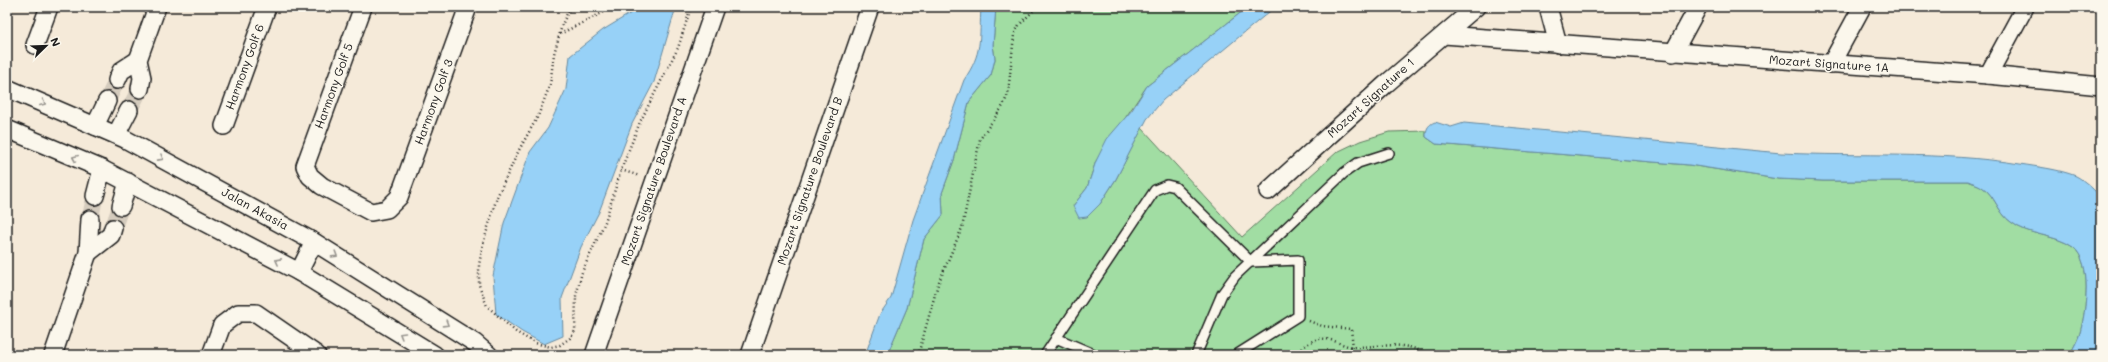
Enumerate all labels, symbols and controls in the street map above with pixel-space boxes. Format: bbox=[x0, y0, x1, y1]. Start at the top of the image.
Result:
street label: Harmony Golf 6 bbox=[221, 22, 267, 112]
north arrow bbox=[26, 26, 66, 66]
text: N bbox=[47, 35, 64, 49]
street label: Harmony Golf 5 bbox=[310, 41, 356, 131]
street label: Mozart Signature 1A bbox=[1769, 51, 1890, 75]
street label: Mozart Signature 1 bbox=[1323, 54, 1417, 141]
street label: Harmony Golf 3 bbox=[410, 57, 456, 147]
street label: Mozart Signature Boulevard A bbox=[617, 94, 690, 267]
street label: Mozart Signature Boulevard B bbox=[773, 94, 845, 267]
one-way arrow bbox=[39, 99, 46, 107]
one-way arrow bbox=[156, 153, 164, 161]
one-way arrow bbox=[72, 154, 79, 162]
street label: Jalan Akasia bbox=[219, 183, 292, 233]
one-way arrow bbox=[331, 250, 338, 258]
one-way arrow bbox=[275, 258, 283, 266]
one-way arrow bbox=[442, 319, 449, 327]
one-way arrow bbox=[399, 332, 406, 339]

